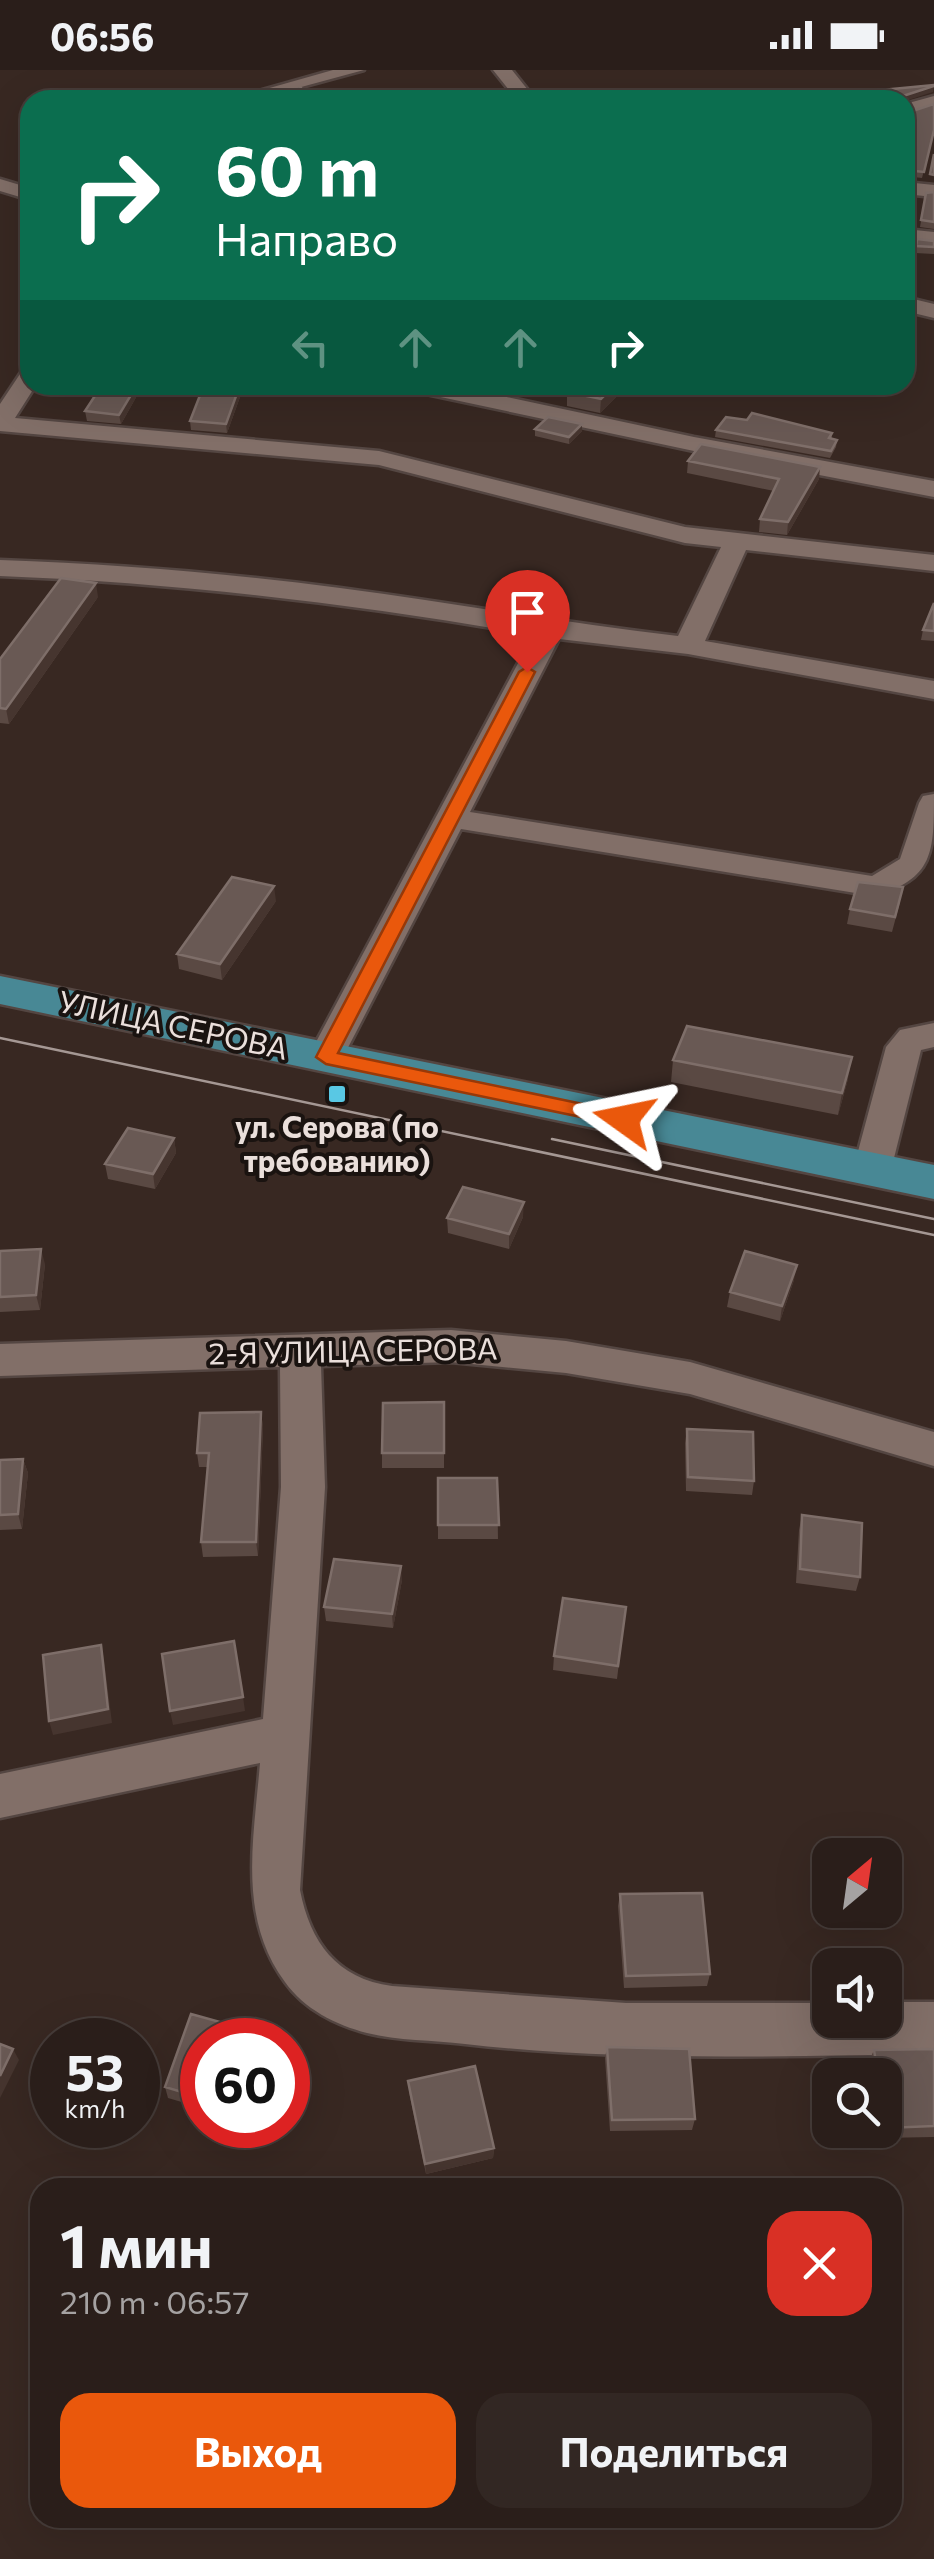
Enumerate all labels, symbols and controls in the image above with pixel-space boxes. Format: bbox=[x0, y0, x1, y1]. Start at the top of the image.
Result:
text: 06:56 bbox=[50, 12, 154, 59]
text: 60 m bbox=[215, 125, 379, 210]
icon: right bbox=[50, 130, 180, 260]
text: Направо bbox=[215, 210, 398, 265]
icon: left bbox=[283, 320, 338, 375]
icon: ahead bbox=[388, 320, 443, 375]
icon: ahead bbox=[493, 320, 548, 375]
icon: right bbox=[598, 320, 653, 375]
pin bbox=[485, 570, 570, 673]
icon: arrive bbox=[500, 585, 555, 640]
street label: УЛИЦА СЕРОВА bbox=[55, 981, 292, 1066]
position arrow bbox=[572, 1067, 676, 1171]
marker: ул. Серова (по требованию) bbox=[326, 1083, 348, 1105]
place label: ул. Серова (по требованию) bbox=[235, 1107, 439, 1178]
street label: 2-Я УЛИЦА СЕРОВА bbox=[208, 1328, 498, 1371]
north arrow bbox=[812, 1838, 902, 1928]
map controls bbox=[812, 1838, 902, 2148]
button: sound bbox=[812, 1948, 902, 2038]
speed limit sign: 60 bbox=[180, 2018, 310, 2148]
text: 53 bbox=[66, 2040, 124, 2101]
button: search bbox=[812, 2058, 902, 2148]
text: km/h bbox=[65, 2093, 125, 2123]
text: 1 мин bbox=[60, 2207, 213, 2280]
button: close bbox=[767, 2211, 872, 2316]
text: 210 m · 06:57 bbox=[60, 2281, 249, 2321]
button: Выход bbox=[60, 2393, 456, 2508]
button: Поделиться bbox=[476, 2393, 872, 2508]

